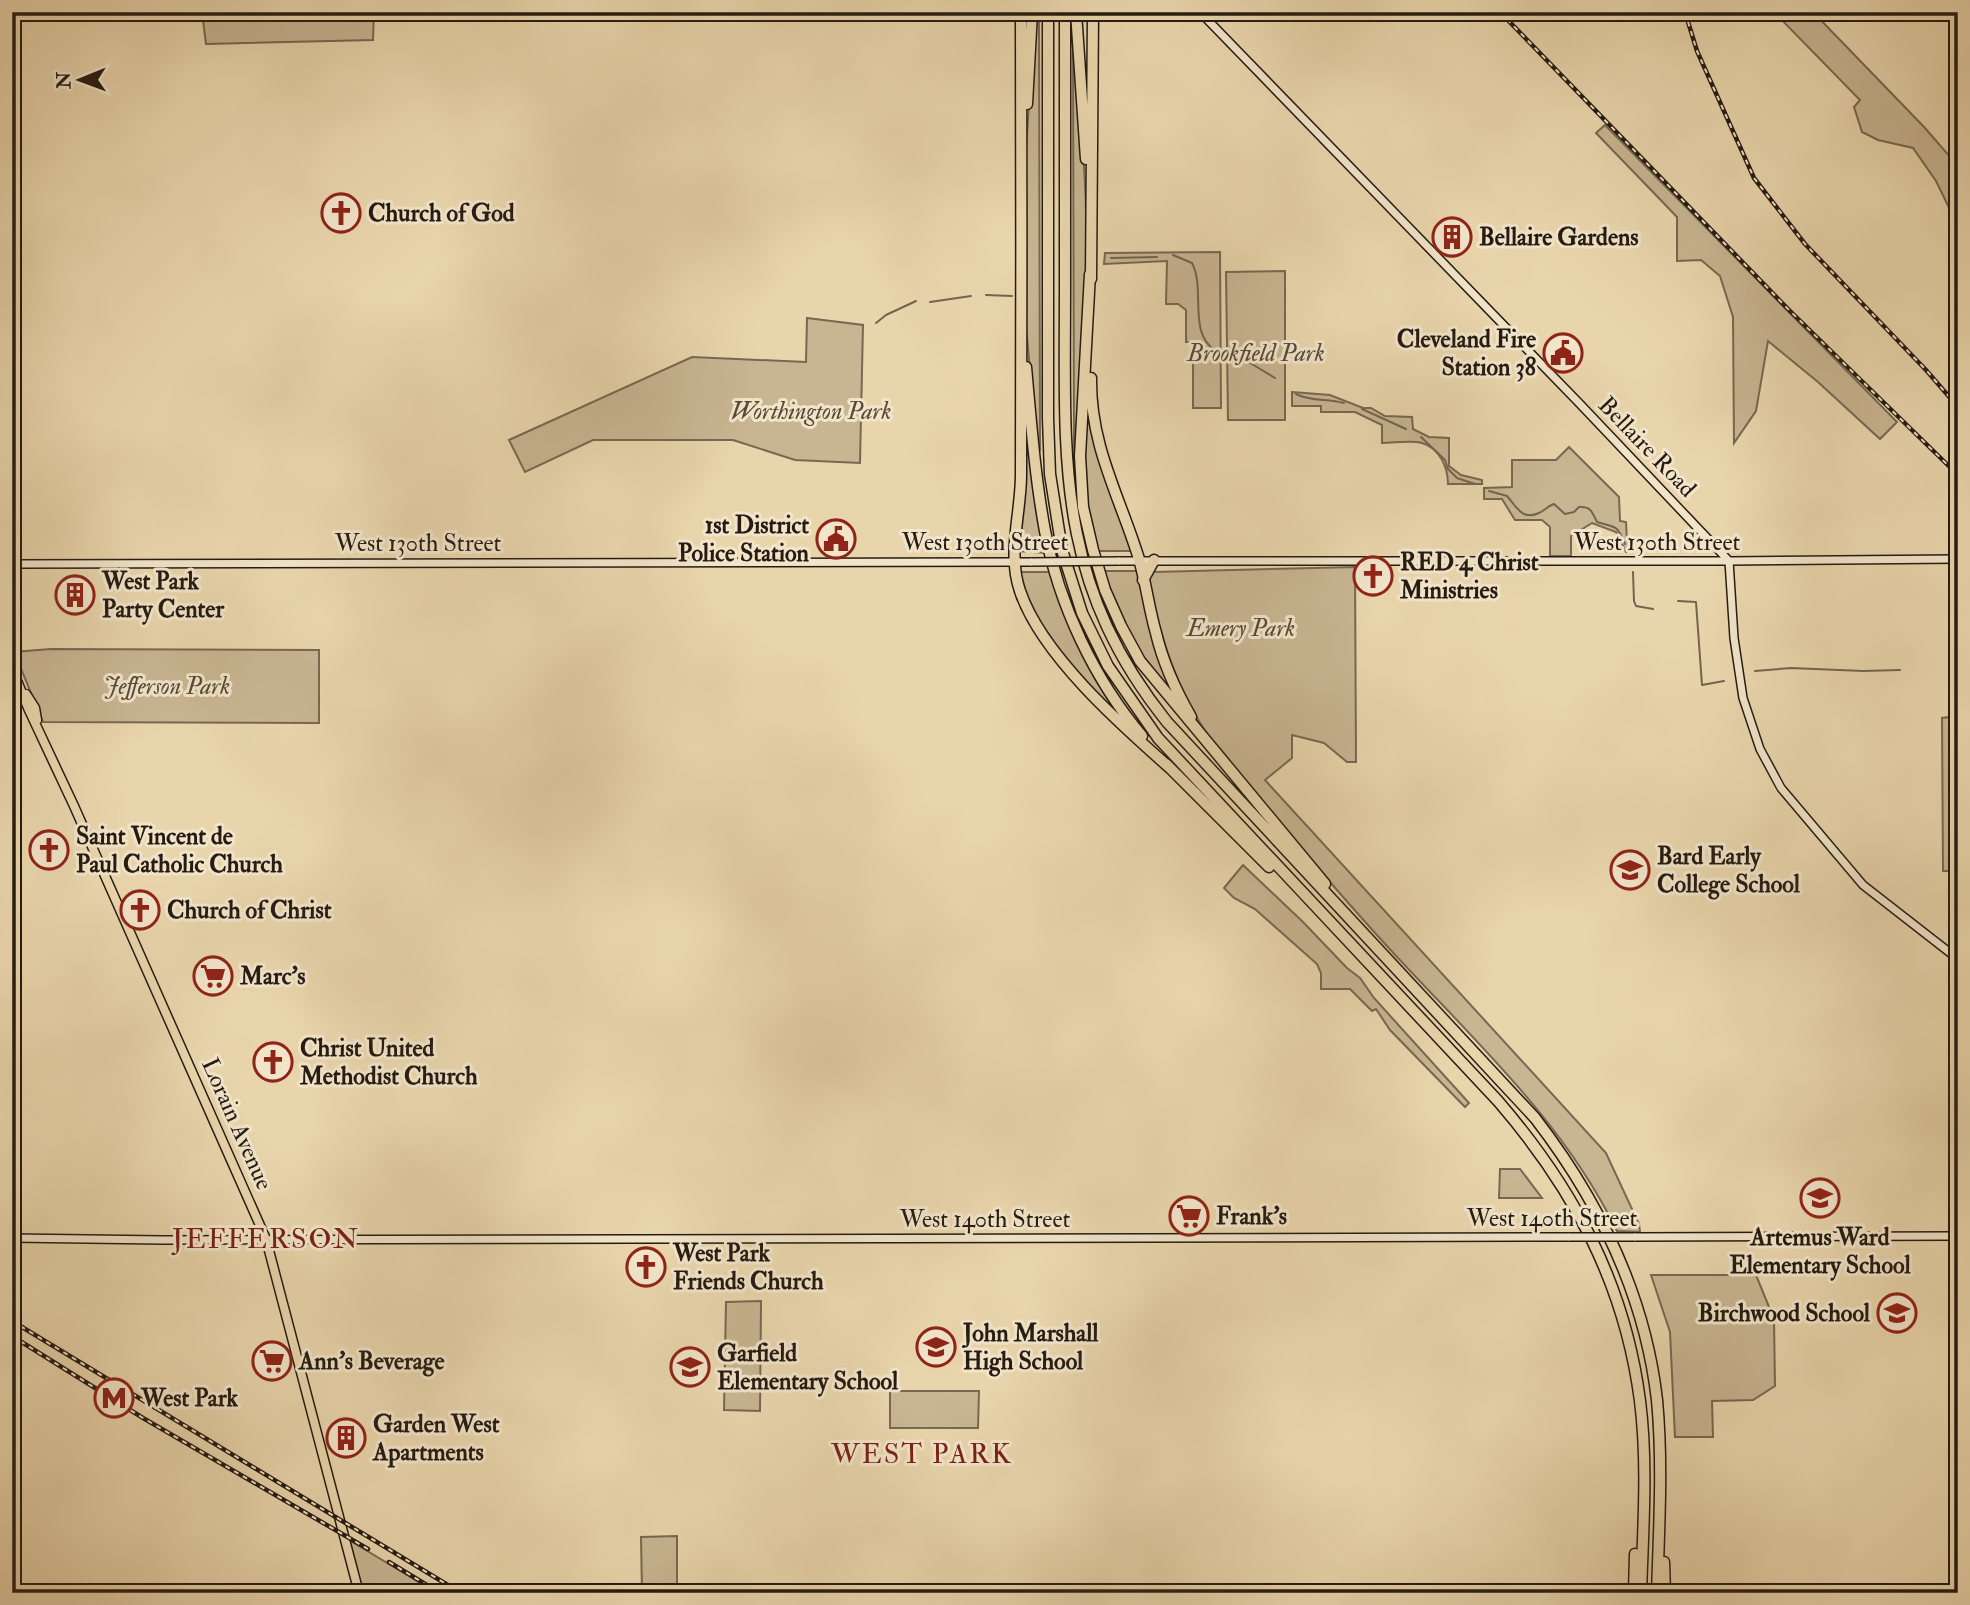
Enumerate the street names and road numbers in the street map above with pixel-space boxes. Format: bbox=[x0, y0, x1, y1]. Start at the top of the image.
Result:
street label: Bellaire Road bbox=[1591, 390, 1703, 504]
street label: West 130th Street bbox=[901, 527, 1069, 558]
street label: West 130th Street bbox=[1573, 527, 1741, 558]
street label: West 130th Street bbox=[334, 528, 502, 559]
street label: Lorain Avenue bbox=[194, 1053, 280, 1195]
street label: West 140th Street bbox=[1466, 1203, 1637, 1234]
street label: West 140th Street bbox=[899, 1204, 1070, 1235]

